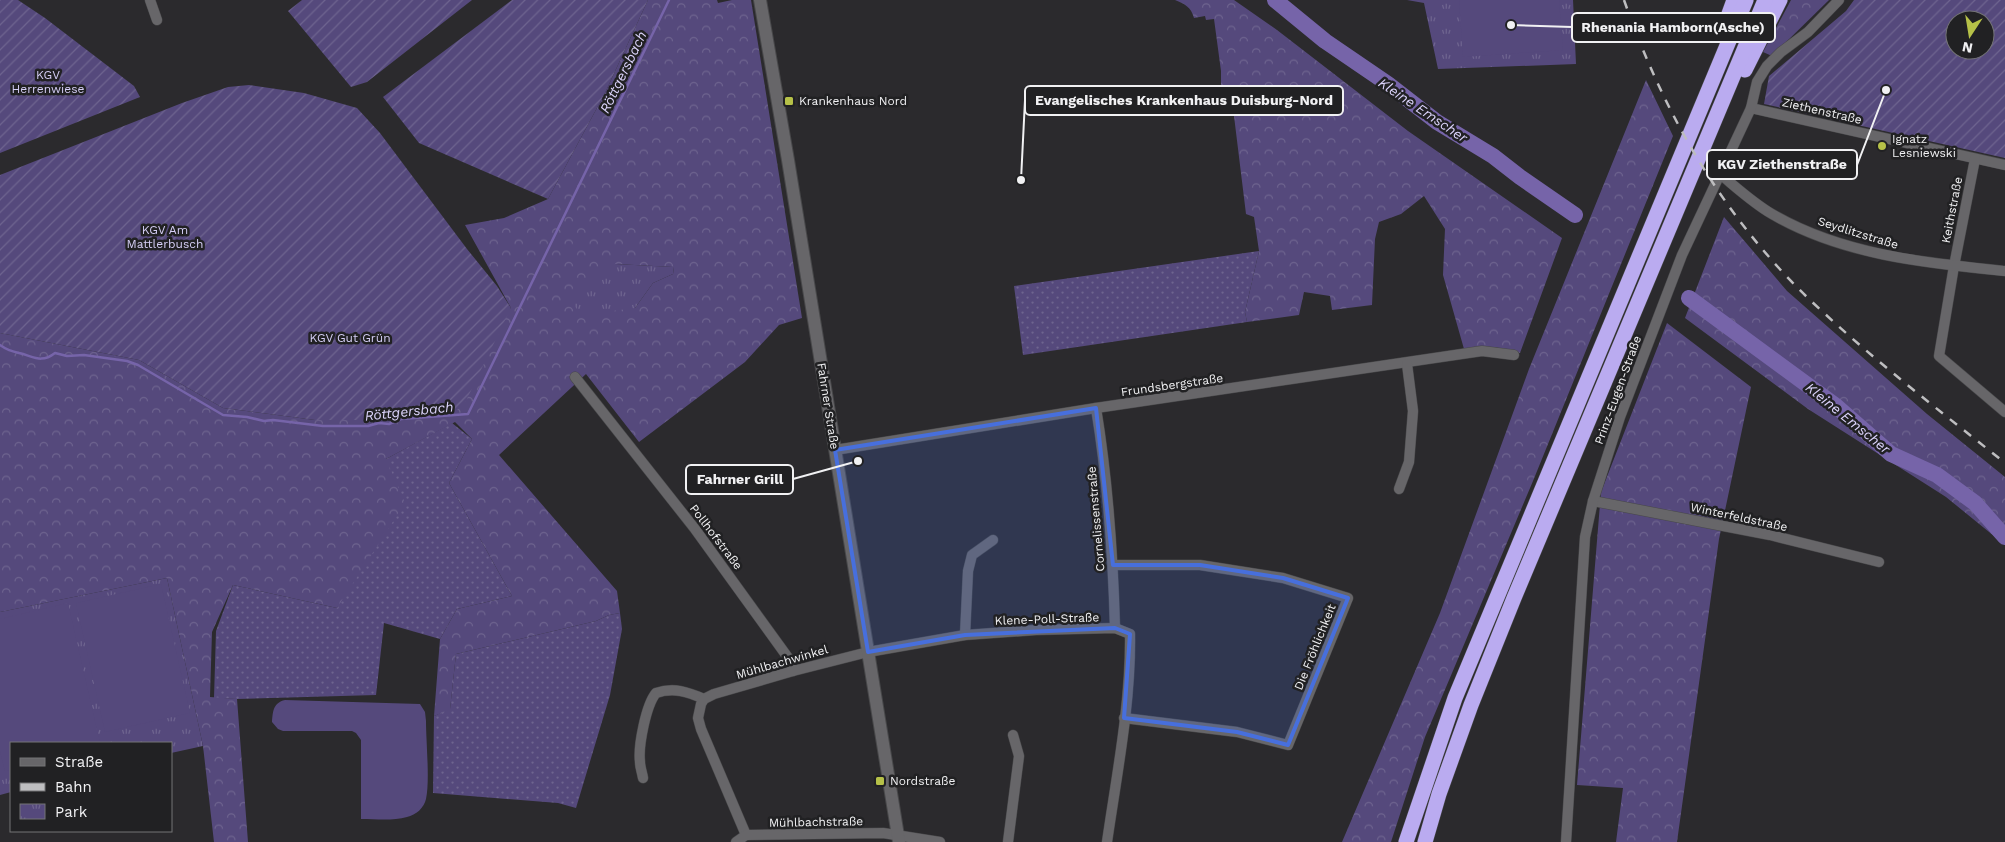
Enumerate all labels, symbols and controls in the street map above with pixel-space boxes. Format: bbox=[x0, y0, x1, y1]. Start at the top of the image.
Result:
north arrow bbox=[1945, 10, 1995, 60]
callout: Rhenania Hamborn(Asche) bbox=[1572, 13, 1775, 42]
text: Rhenania Hamborn(Asche) bbox=[1581, 19, 1765, 35]
water label: Röttgersbach bbox=[596, 28, 650, 116]
text: N bbox=[1961, 39, 1974, 57]
park label: KGV Herrenwiese bbox=[12, 68, 85, 96]
water label: Kleine Emscher bbox=[1376, 74, 1471, 146]
callout: Evangelisches Krankenhaus Duisburg-Nord bbox=[1025, 86, 1343, 115]
text: Evangelisches Krankenhaus Duisburg-Nord bbox=[1035, 92, 1333, 108]
place label: Krankenhaus Nord bbox=[799, 94, 907, 108]
marker: Krankenhaus Nord bbox=[783, 95, 795, 107]
street label: Ziethenstraße bbox=[1781, 95, 1863, 127]
place label: Ignatz Lesniewski bbox=[1892, 132, 1956, 160]
marker: Ignatz Lesniewski bbox=[1876, 140, 1888, 152]
callout: KGV Ziethenstraße bbox=[1707, 150, 1857, 179]
text: KGV Ziethenstraße bbox=[1717, 156, 1847, 172]
street label: Keithstraße bbox=[1939, 176, 1965, 244]
street label: Seydlitzstraße bbox=[1816, 214, 1900, 252]
park label: KGV Am Mattlerbusch bbox=[127, 223, 203, 251]
park label: KGV Gut Grün bbox=[309, 331, 391, 345]
street label: Prinz-Eugen-Straße bbox=[1592, 334, 1644, 446]
street label: Fahrner Straße bbox=[814, 362, 842, 450]
street label: Frundsbergstraße bbox=[1120, 371, 1224, 399]
water label: Kleine Emscher bbox=[1803, 379, 1894, 457]
water label: Röttgersbach bbox=[364, 398, 454, 424]
callout: Fahrner Grill bbox=[686, 465, 793, 494]
street label: Cornelissenstraße bbox=[1084, 466, 1108, 572]
text: Fahrner Grill bbox=[697, 471, 784, 487]
street label: Winterfeldstraße bbox=[1689, 500, 1789, 534]
street label: Pollhofstraße bbox=[687, 502, 745, 572]
street label: Die Fröhlichkeit bbox=[1291, 602, 1339, 692]
street label: Klene-Poll-Straße bbox=[994, 610, 1100, 628]
street label: Mühlbachwinkel bbox=[734, 642, 830, 682]
legend bbox=[10, 742, 172, 832]
text: Straße bbox=[55, 753, 103, 771]
place label: Nordstraße bbox=[890, 774, 955, 788]
marker: Nordstraße bbox=[874, 775, 886, 787]
text: Bahn bbox=[55, 778, 92, 796]
text: Park bbox=[55, 803, 88, 821]
street label: Mühlbachstraße bbox=[769, 814, 863, 830]

